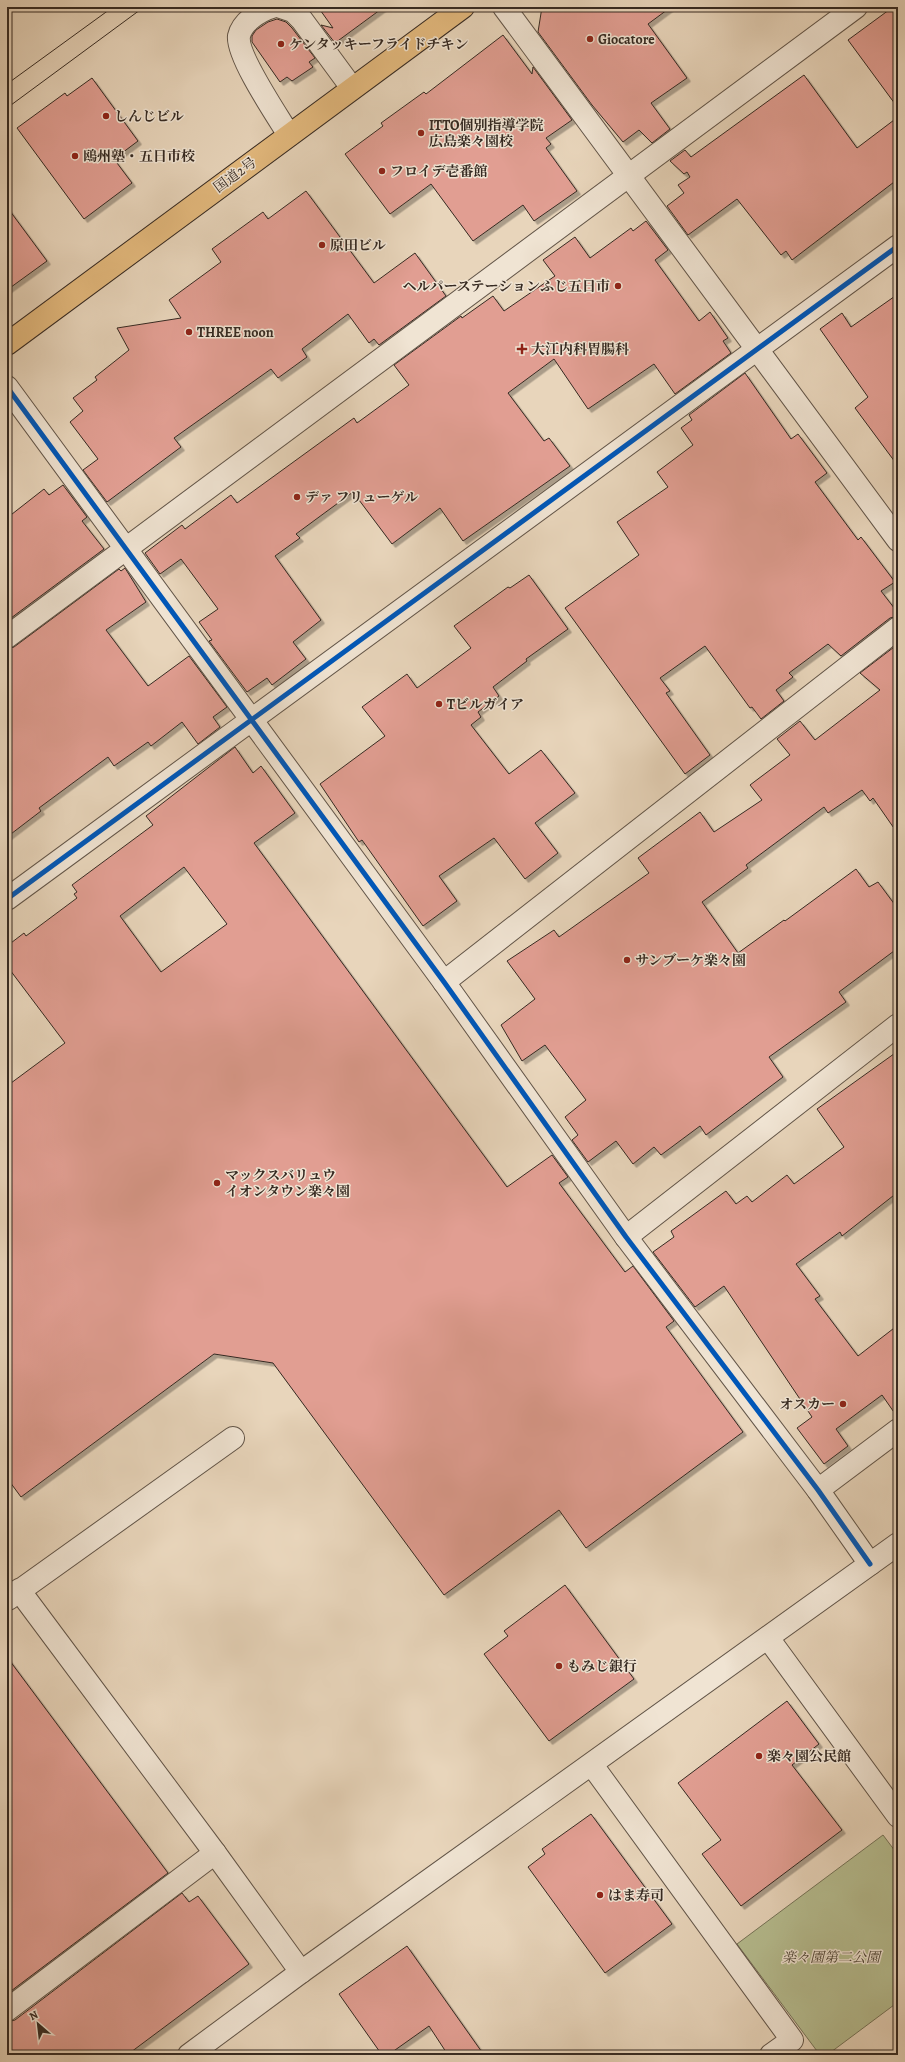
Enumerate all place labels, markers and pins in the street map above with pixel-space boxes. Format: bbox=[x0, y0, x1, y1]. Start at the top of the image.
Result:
place label: Giocatore bbox=[598, 30, 655, 49]
marker: Giocatore bbox=[585, 34, 595, 44]
place label: ケンタッキーフライドチキン bbox=[289, 35, 468, 54]
marker: ケンタッキーフライドチキン bbox=[276, 39, 286, 49]
place label: しんじビル bbox=[114, 107, 184, 126]
marker: しんじビル bbox=[101, 111, 111, 121]
place label: ITTO個別指導学院 広島楽々園校 bbox=[429, 116, 543, 151]
marker: ITTO個別指導学院 広島楽々園校 bbox=[416, 128, 426, 138]
place label: 鴎州塾・五日市校 bbox=[83, 147, 195, 166]
marker: 鴎州塾・五日市校 bbox=[70, 151, 80, 161]
place label: フロイデ壱番館 bbox=[390, 162, 488, 181]
marker: フロイデ壱番館 bbox=[377, 166, 387, 176]
place label: 原田ビル bbox=[330, 236, 386, 255]
marker: 原田ビル bbox=[317, 240, 327, 250]
place label: ヘルパーステーションふじ五日市 bbox=[403, 277, 610, 296]
marker: ヘルパーステーションふじ五日市 bbox=[613, 281, 623, 291]
place label: THREE noon bbox=[197, 323, 274, 342]
marker: THREE noon bbox=[184, 327, 194, 337]
place label: 大江内科胃腸科 bbox=[531, 340, 630, 359]
marker: 大江内科胃腸科 bbox=[516, 343, 528, 355]
place label: デァ フリューゲル bbox=[305, 488, 418, 507]
marker: デァ フリューゲル bbox=[292, 492, 302, 502]
place label: Tビルガイア bbox=[447, 695, 524, 714]
marker: Tビルガイア bbox=[434, 699, 444, 709]
place label: サンブーケ楽々園 bbox=[635, 951, 746, 970]
marker: サンブーケ楽々園 bbox=[622, 955, 632, 965]
place label: マックスバリュウ イオンタウン楽々園 bbox=[225, 1166, 350, 1201]
marker: マックスバリュウ イオンタウン楽々園 bbox=[212, 1178, 222, 1188]
place label: オスカー bbox=[779, 1395, 835, 1414]
marker: オスカー bbox=[838, 1399, 848, 1409]
place label: もみじ銀行 bbox=[567, 1657, 637, 1676]
marker: もみじ銀行 bbox=[554, 1661, 564, 1671]
place label: 楽々園公民館 bbox=[767, 1747, 851, 1766]
marker: 楽々園公民館 bbox=[754, 1751, 764, 1761]
place label: はま寿司 bbox=[608, 1886, 664, 1905]
marker: はま寿司 bbox=[595, 1890, 605, 1900]

